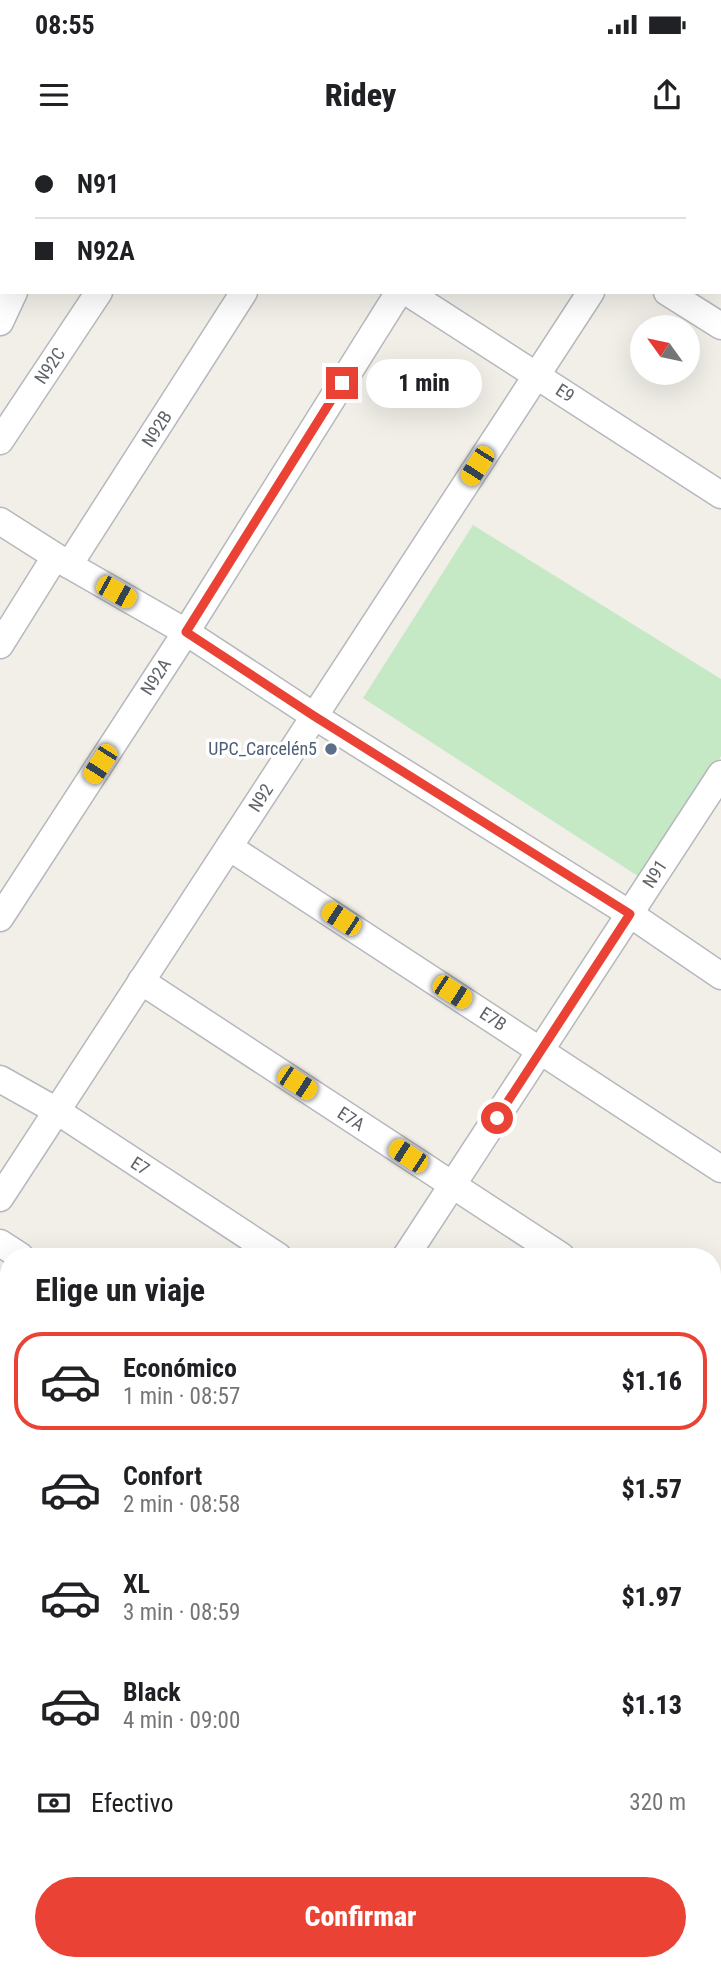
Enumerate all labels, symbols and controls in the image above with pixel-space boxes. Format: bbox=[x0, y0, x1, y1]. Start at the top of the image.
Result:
text: 08:55 bbox=[35, 10, 95, 40]
icon: menu bbox=[35, 76, 73, 114]
text: Ridey bbox=[325, 76, 396, 114]
icon: share bbox=[648, 76, 686, 114]
text: N91 bbox=[77, 169, 119, 199]
text: N92A bbox=[77, 236, 135, 266]
north arrow bbox=[630, 315, 700, 385]
map controls bbox=[630, 315, 700, 385]
street label: N92C bbox=[30, 344, 69, 388]
callout: 1 min bbox=[366, 358, 482, 408]
route end bbox=[326, 367, 358, 399]
text: 1 min bbox=[398, 370, 450, 397]
street label: E9 bbox=[552, 379, 578, 406]
street label: N92B bbox=[137, 407, 176, 451]
car bbox=[457, 443, 498, 489]
car bbox=[93, 573, 140, 611]
street label: N92A bbox=[136, 654, 175, 699]
place label: UPC_Carcelén5 bbox=[208, 738, 317, 759]
car bbox=[80, 741, 121, 787]
marker: UPC_Carcelén5 bbox=[323, 741, 339, 757]
street label: N92 bbox=[244, 780, 277, 816]
street label: N91 bbox=[638, 856, 671, 892]
car bbox=[318, 899, 365, 939]
car bbox=[429, 972, 476, 1012]
street label: E7B bbox=[476, 1002, 511, 1035]
car bbox=[274, 1063, 321, 1103]
street label: E7A bbox=[334, 1102, 369, 1135]
route start bbox=[481, 1102, 513, 1134]
car bbox=[385, 1136, 432, 1176]
street label: E7 bbox=[127, 1152, 154, 1179]
text: Elige un viaje bbox=[35, 1271, 205, 1309]
icon: car bbox=[39, 1350, 102, 1413]
text: Económico bbox=[123, 1353, 237, 1383]
text: $1.16 bbox=[621, 1366, 682, 1396]
text: 1 min · 08:57 bbox=[123, 1383, 240, 1410]
icon: car bbox=[39, 1458, 102, 1521]
text: Confort bbox=[123, 1461, 202, 1491]
text: $1.57 bbox=[621, 1474, 682, 1504]
text: 2 min · 08:58 bbox=[123, 1491, 240, 1518]
icon: car bbox=[39, 1566, 102, 1629]
text: XL bbox=[123, 1569, 150, 1599]
text: $1.97 bbox=[621, 1582, 682, 1612]
text: 3 min · 08:59 bbox=[123, 1599, 240, 1626]
icon: car bbox=[39, 1674, 102, 1737]
text: Black bbox=[123, 1677, 181, 1707]
text: $1.13 bbox=[621, 1690, 682, 1720]
text: 4 min · 09:00 bbox=[123, 1707, 240, 1734]
icon: cash bbox=[35, 1784, 73, 1822]
text: Efectivo bbox=[91, 1788, 173, 1818]
text: 320 m bbox=[629, 1789, 686, 1816]
button: Confirmar bbox=[35, 1877, 686, 1957]

